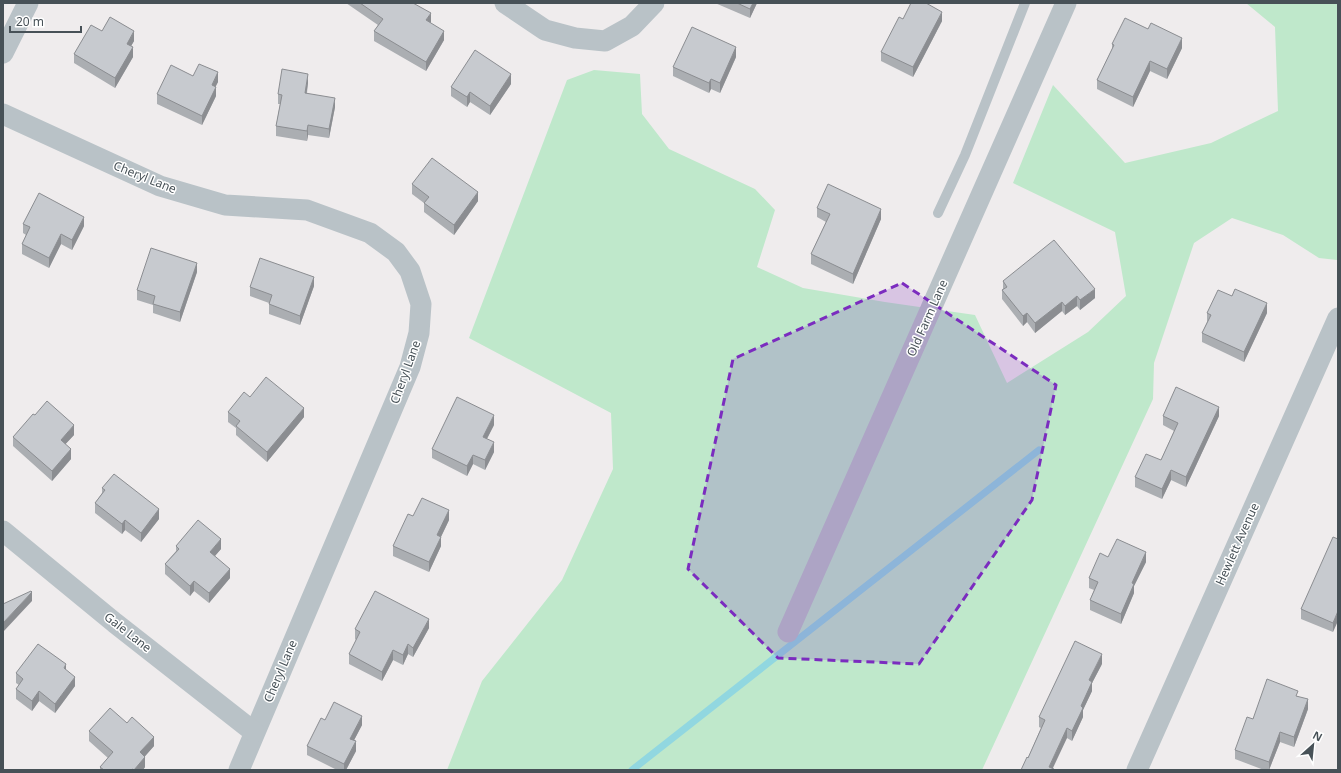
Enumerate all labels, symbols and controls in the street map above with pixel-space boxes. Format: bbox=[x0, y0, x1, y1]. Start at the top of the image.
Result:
scale bar bbox=[10, 8, 81, 34]
text: 20 m bbox=[16, 13, 44, 30]
street label: Cheryl Lane bbox=[111, 157, 179, 197]
street label: Old Farm Lane bbox=[902, 277, 952, 359]
street label: Cheryl Lane bbox=[386, 338, 424, 406]
street label: Hewlett Avenue bbox=[1211, 500, 1263, 588]
street label: Gale Lane bbox=[101, 608, 155, 656]
street label: Cheryl Lane bbox=[259, 637, 301, 705]
north arrow bbox=[1293, 725, 1333, 765]
text: N bbox=[1310, 727, 1325, 744]

